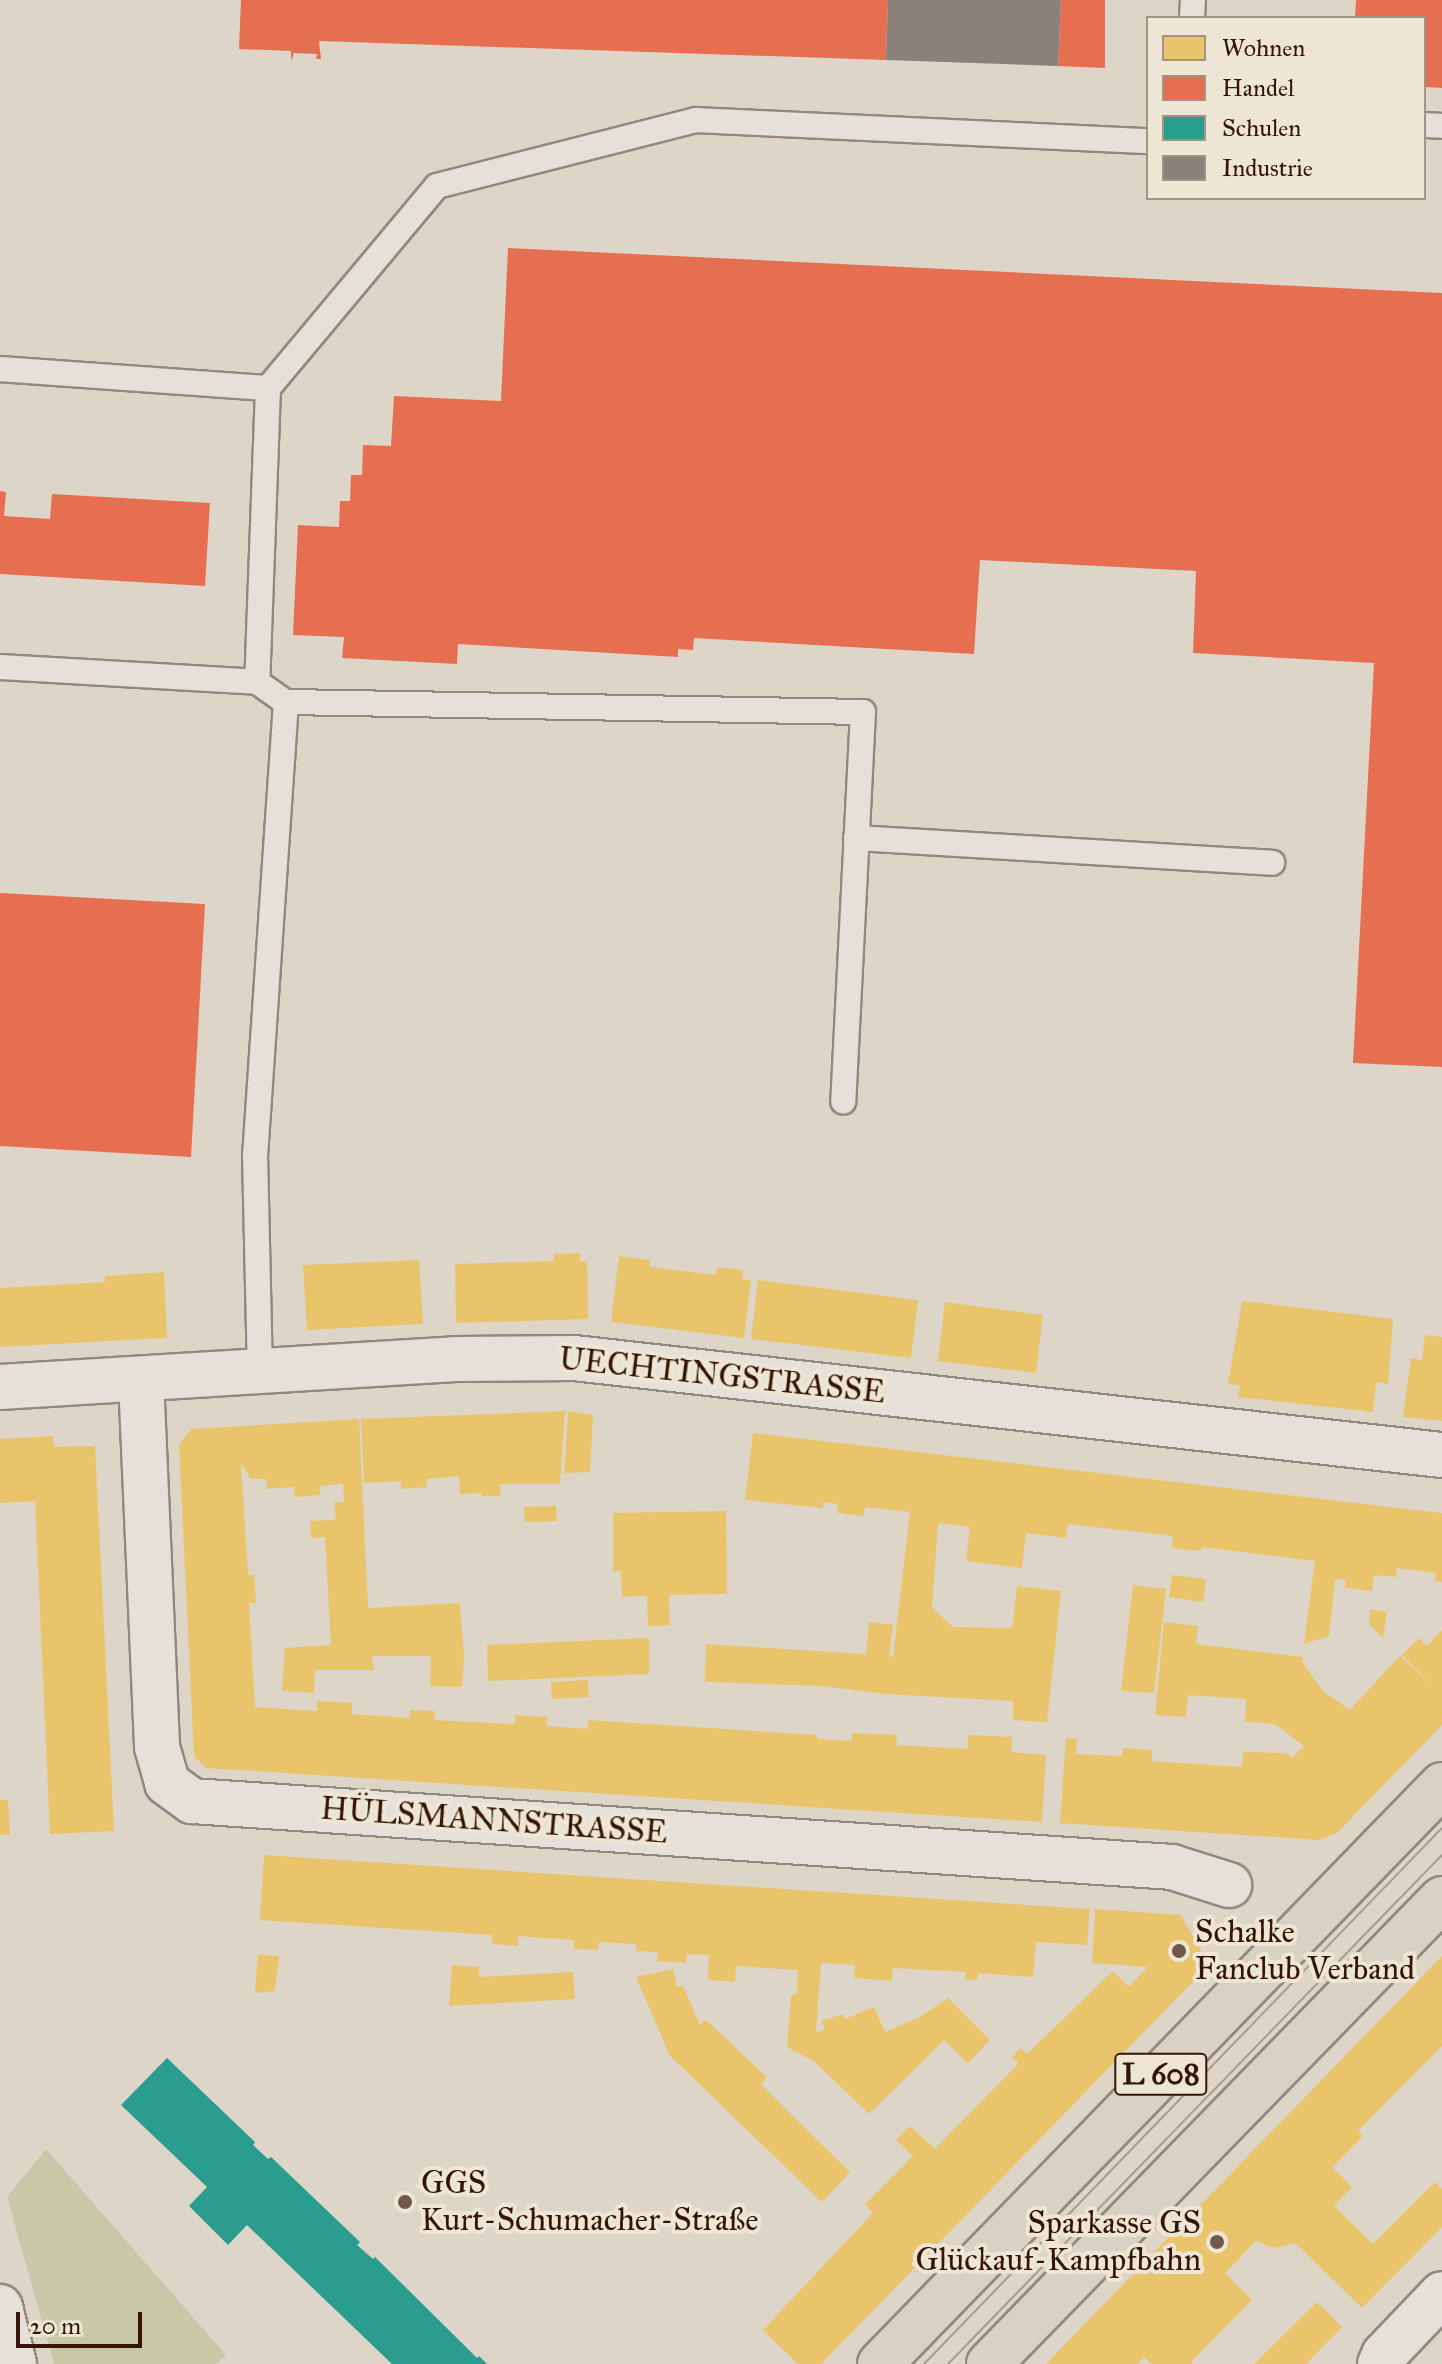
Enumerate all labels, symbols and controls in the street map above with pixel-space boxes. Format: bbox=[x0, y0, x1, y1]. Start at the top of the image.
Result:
legend bbox=[1146, 16, 1426, 200]
text: Wohnen bbox=[1222, 33, 1305, 63]
text: Handel bbox=[1222, 73, 1294, 103]
text: Schulen bbox=[1222, 113, 1301, 143]
text: Industrie bbox=[1222, 153, 1313, 183]
street label: UECHTINGSTRASSE bbox=[557, 1340, 887, 1412]
street label: HÜLSMANNSTRASSE bbox=[319, 1790, 669, 1852]
place label: Schalke Fanclub Verband bbox=[1195, 1914, 1415, 1989]
marker: Schalke Fanclub Verband bbox=[1170, 1942, 1188, 1960]
road number: L 608 bbox=[1113, 2048, 1209, 2100]
place label: GGS Kurt-Schumacher-Straße bbox=[421, 2165, 758, 2240]
marker: GGS Kurt-Schumacher-Straße bbox=[396, 2193, 414, 2211]
place label: Sparkasse GS Glückauf-Kampfbahn bbox=[915, 2205, 1201, 2280]
marker: Sparkasse GS Glückauf-Kampfbahn bbox=[1208, 2233, 1226, 2251]
scale bar bbox=[20, 2296, 146, 2346]
text: 20 m bbox=[30, 2311, 81, 2341]

